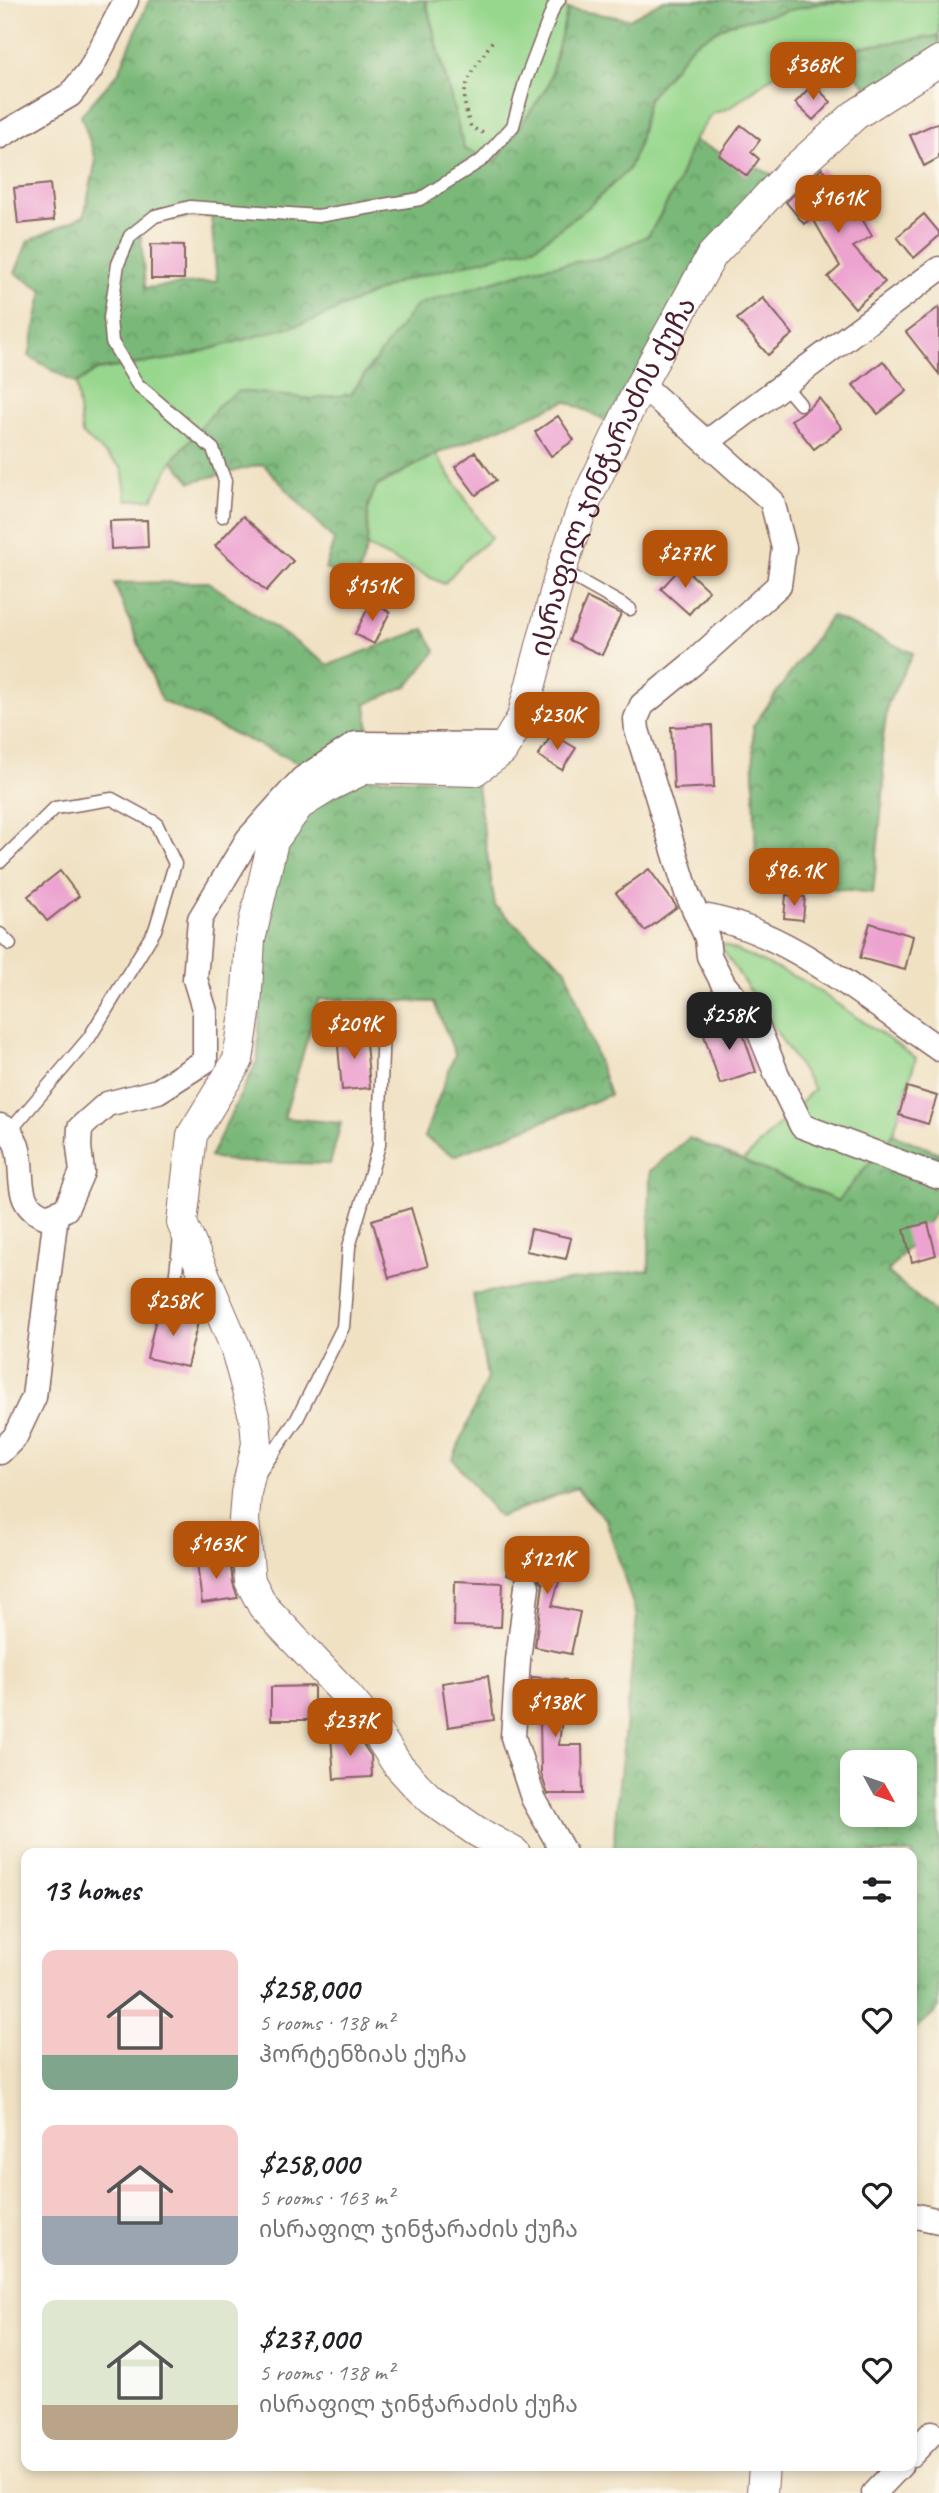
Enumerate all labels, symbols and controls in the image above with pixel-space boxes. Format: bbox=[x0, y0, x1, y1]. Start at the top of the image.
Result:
pin: $368K bbox=[764, 42, 862, 102]
text: $368K bbox=[786, 50, 840, 79]
pin: $161K bbox=[789, 176, 887, 235]
text: $161K bbox=[811, 183, 865, 212]
street label: ისრაფილ ჯინჭარაძის ქუჩა bbox=[522, 290, 703, 660]
pin: $277K bbox=[636, 530, 734, 590]
text: $277K bbox=[659, 538, 711, 567]
pin: $151K bbox=[323, 564, 421, 623]
text: $151K bbox=[346, 571, 398, 600]
pin: $230K bbox=[508, 692, 606, 752]
text: $230K bbox=[530, 700, 584, 729]
pin: $96.1K bbox=[737, 848, 851, 908]
text: $96.1K bbox=[765, 856, 823, 885]
pin: $258K bbox=[680, 992, 778, 1052]
text: $258K bbox=[703, 1000, 755, 1029]
pin: $209K bbox=[305, 1002, 403, 1061]
text: $209K bbox=[328, 1009, 380, 1038]
pin: $258K bbox=[124, 1278, 222, 1338]
text: $258K bbox=[147, 1286, 199, 1315]
pin: $163K bbox=[167, 1522, 265, 1581]
text: $163K bbox=[189, 1529, 243, 1558]
pin: $121K bbox=[498, 1536, 596, 1596]
text: $121K bbox=[520, 1544, 574, 1573]
pin: $138K bbox=[506, 1680, 604, 1739]
text: $138K bbox=[528, 1687, 582, 1716]
pin: $237K bbox=[301, 1698, 399, 1758]
text: $237K bbox=[324, 1706, 377, 1735]
north arrow bbox=[840, 1750, 917, 1827]
map controls bbox=[840, 1750, 917, 1827]
text: 13 homes bbox=[42, 1871, 140, 1909]
icon: filters bbox=[858, 1871, 896, 1909]
text: $258,000 bbox=[259, 1970, 359, 2008]
icon: home bbox=[98, 1978, 182, 2062]
icon: heart bbox=[858, 2001, 896, 2039]
text: 5 rooms · 138 m² bbox=[259, 2008, 394, 2037]
text: ჰორტენზიას ქუჩა bbox=[259, 2040, 467, 2069]
text: $258,000 bbox=[259, 2145, 359, 2183]
icon: home bbox=[98, 2153, 182, 2237]
icon: heart bbox=[858, 2176, 896, 2214]
text: 5 rooms · 163 m² bbox=[259, 2183, 394, 2212]
text: ისრაფილ ჯინჭარაძის ქუჩა bbox=[259, 2215, 578, 2244]
text: $237,000 bbox=[259, 2320, 359, 2358]
icon: home bbox=[98, 2328, 182, 2412]
icon: heart bbox=[858, 2351, 896, 2389]
text: 5 rooms · 138 m² bbox=[259, 2358, 394, 2387]
text: ისრაფილ ჯინჭარაძის ქუჩა bbox=[259, 2390, 578, 2419]

